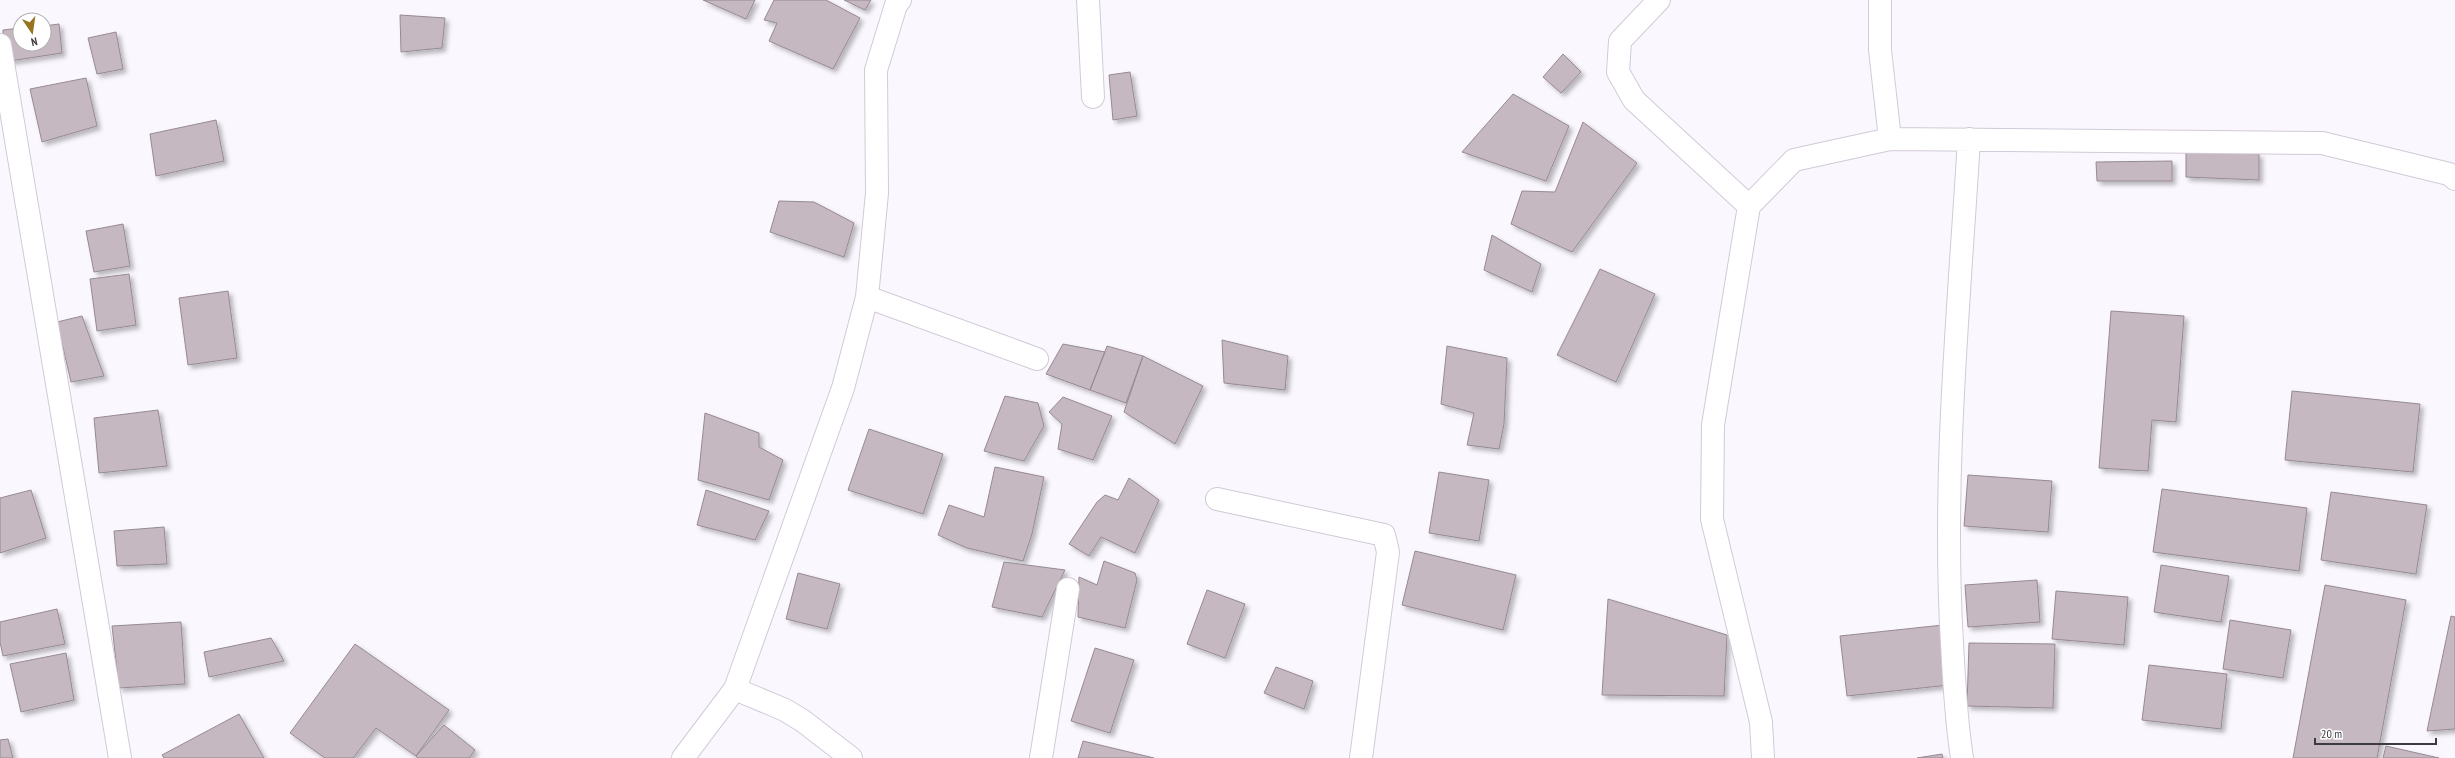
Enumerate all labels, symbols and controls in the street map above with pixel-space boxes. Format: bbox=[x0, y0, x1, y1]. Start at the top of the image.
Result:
north arrow bbox=[12, 12, 52, 52]
text: N bbox=[30, 34, 39, 49]
scale bar bbox=[2315, 720, 2436, 746]
text: 20 m bbox=[2321, 726, 2342, 741]

